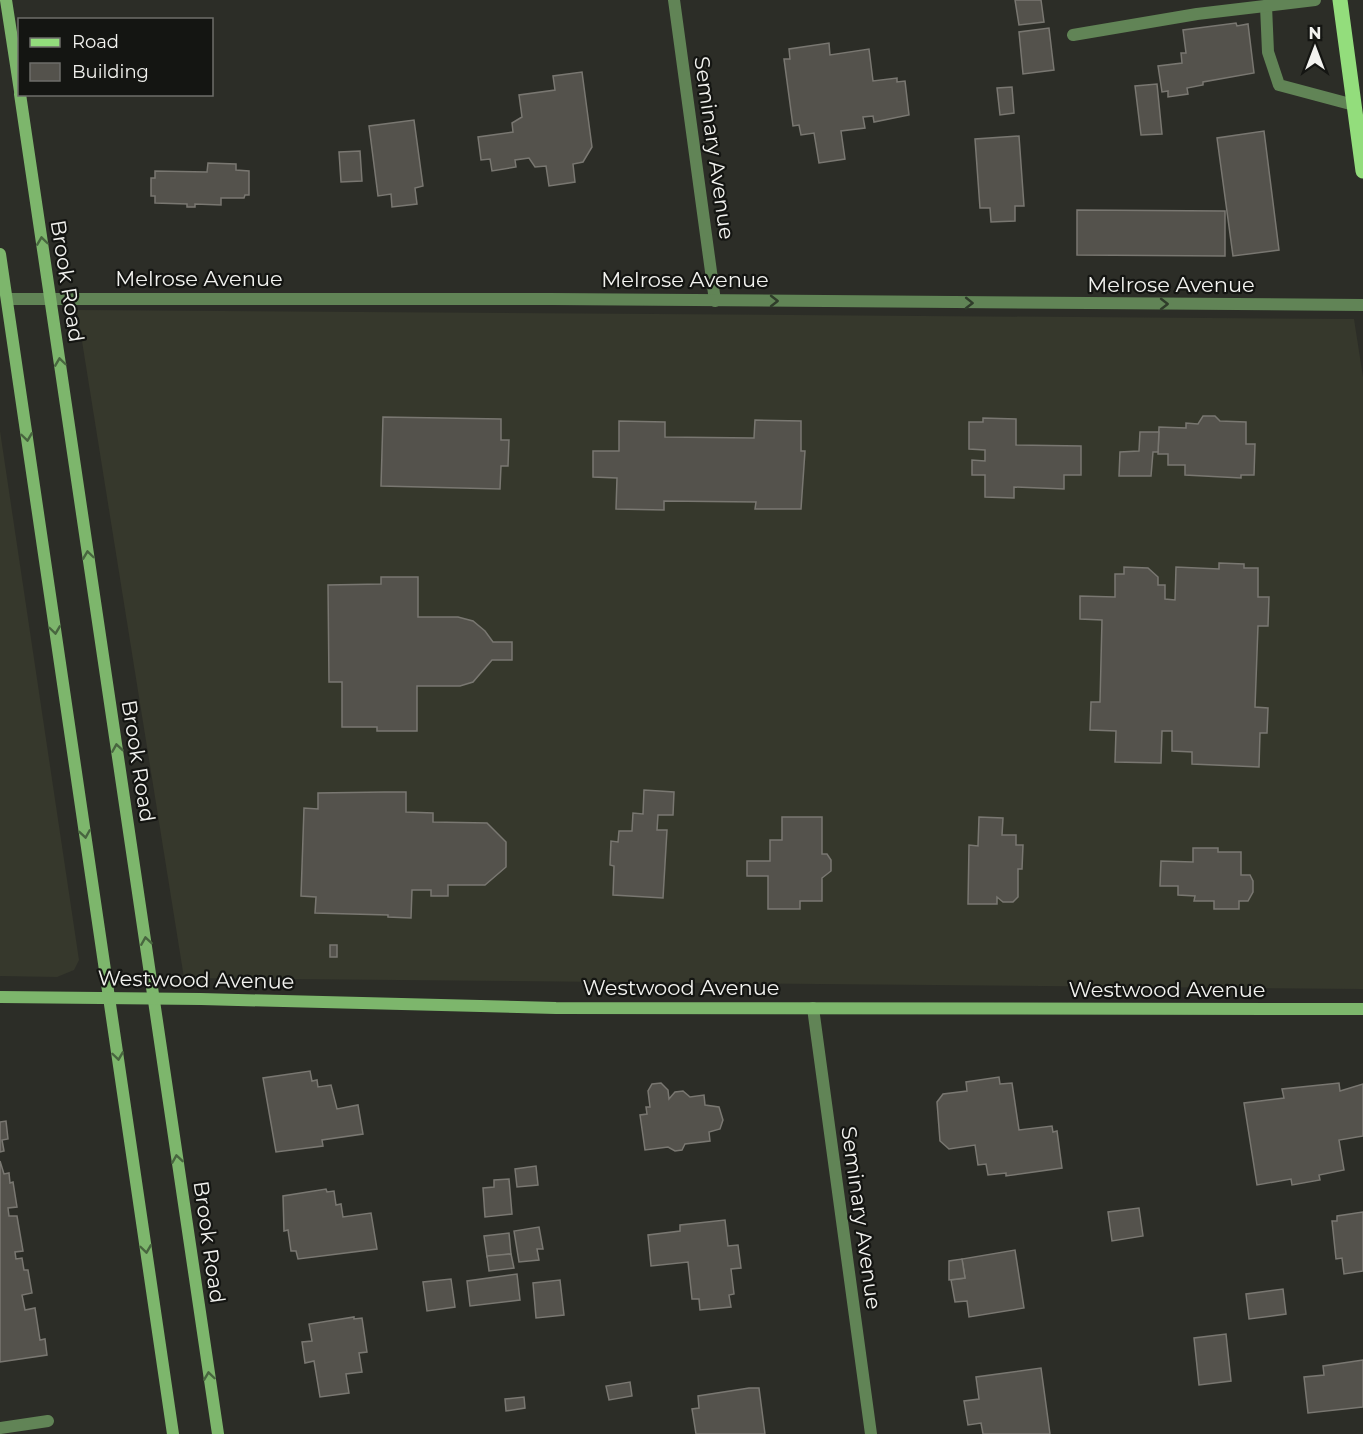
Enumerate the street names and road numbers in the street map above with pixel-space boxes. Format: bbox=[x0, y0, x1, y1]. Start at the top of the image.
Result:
street label: Seminary Avenue bbox=[689, 55, 740, 241]
street label: Brook Road bbox=[46, 218, 89, 344]
street label: Melrose Avenue bbox=[115, 266, 283, 291]
street label: Melrose Avenue bbox=[601, 267, 769, 292]
street label: Melrose Avenue bbox=[1087, 272, 1255, 297]
street label: Brook Road bbox=[117, 698, 160, 824]
street label: Westwood Avenue bbox=[97, 965, 295, 994]
street label: Westwood Avenue bbox=[583, 975, 779, 1000]
street label: Westwood Avenue bbox=[1069, 977, 1265, 1002]
street label: Seminary Avenue bbox=[836, 1125, 887, 1311]
street label: Brook Road bbox=[189, 1179, 230, 1305]

